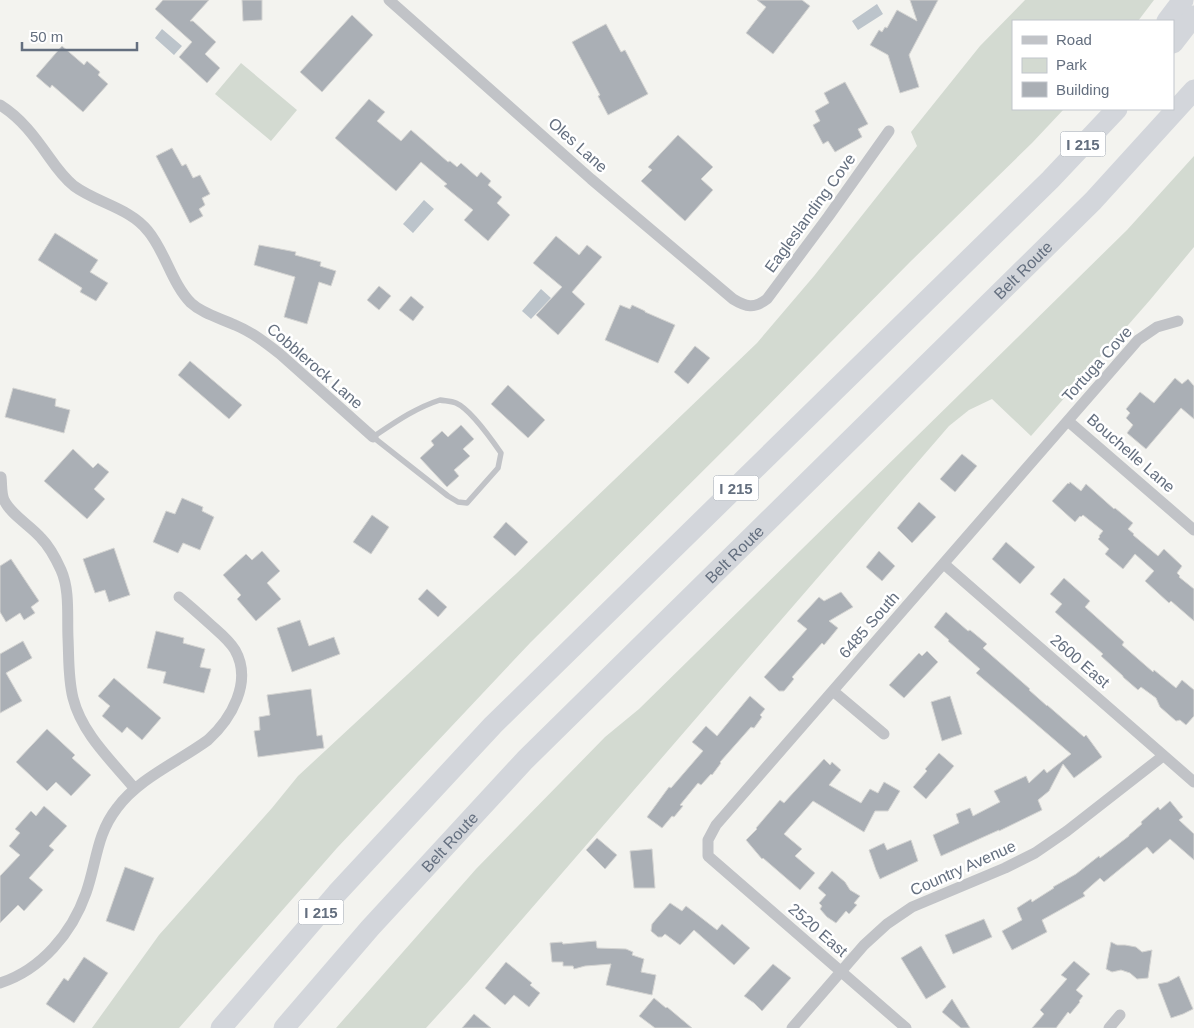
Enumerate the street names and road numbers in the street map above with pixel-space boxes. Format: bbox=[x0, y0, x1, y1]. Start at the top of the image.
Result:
street label: Oles Lane bbox=[545, 114, 611, 176]
road number: I 215 bbox=[1060, 132, 1106, 156]
street label: Eagleslanding Cove bbox=[761, 150, 859, 276]
street label: Belt Route bbox=[990, 238, 1056, 302]
street label: Cobblerock Lane bbox=[264, 320, 366, 412]
street label: Tortuga Cove bbox=[1059, 323, 1135, 405]
street label: Bouchelle Lane bbox=[1084, 410, 1178, 496]
road number: I 215 bbox=[714, 476, 758, 500]
street label: Belt Route bbox=[702, 522, 767, 586]
street label: 6485 South bbox=[836, 589, 902, 661]
street label: 2600 East bbox=[1047, 631, 1113, 691]
street label: Belt Route bbox=[418, 809, 481, 875]
street label: Country Avenue bbox=[908, 837, 1018, 899]
road number: I 215 bbox=[298, 900, 344, 924]
street label: 2520 East bbox=[785, 900, 851, 960]

